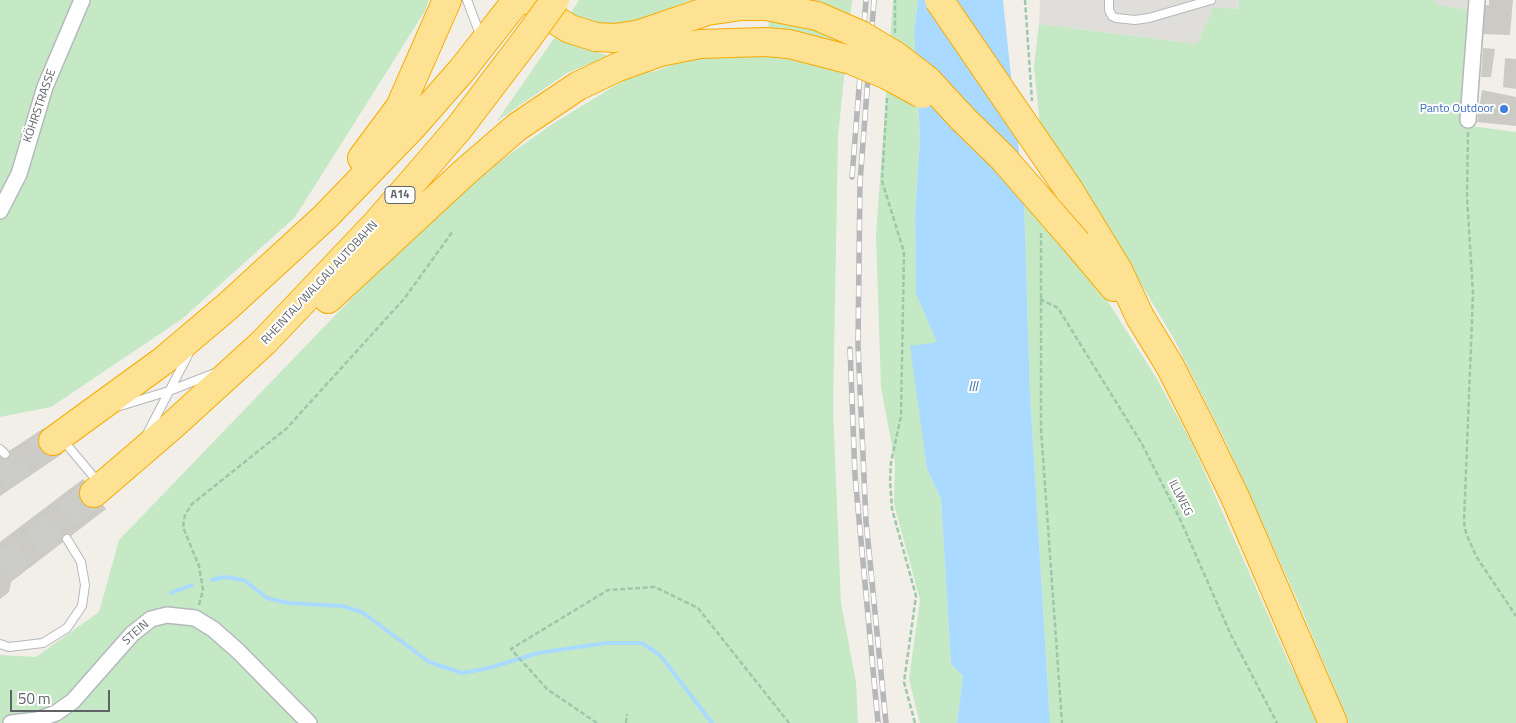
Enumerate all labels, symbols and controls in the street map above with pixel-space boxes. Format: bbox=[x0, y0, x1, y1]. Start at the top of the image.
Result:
street label: KÖHRSTRASSE bbox=[21, 67, 59, 145]
place label: Panto Outdoor bbox=[1420, 102, 1494, 116]
marker: Panto Outdoor bbox=[1498, 103, 1510, 115]
road number: A14 bbox=[385, 186, 415, 204]
street label: RHEINTAL/WALGAU AUTOBAHN bbox=[259, 218, 381, 348]
water label: Ill bbox=[968, 380, 978, 396]
street label: ILLWEG bbox=[1165, 478, 1195, 518]
street label: STEIN bbox=[120, 618, 152, 648]
scale bar bbox=[12, 680, 112, 712]
text: 50 m bbox=[18, 687, 51, 710]

